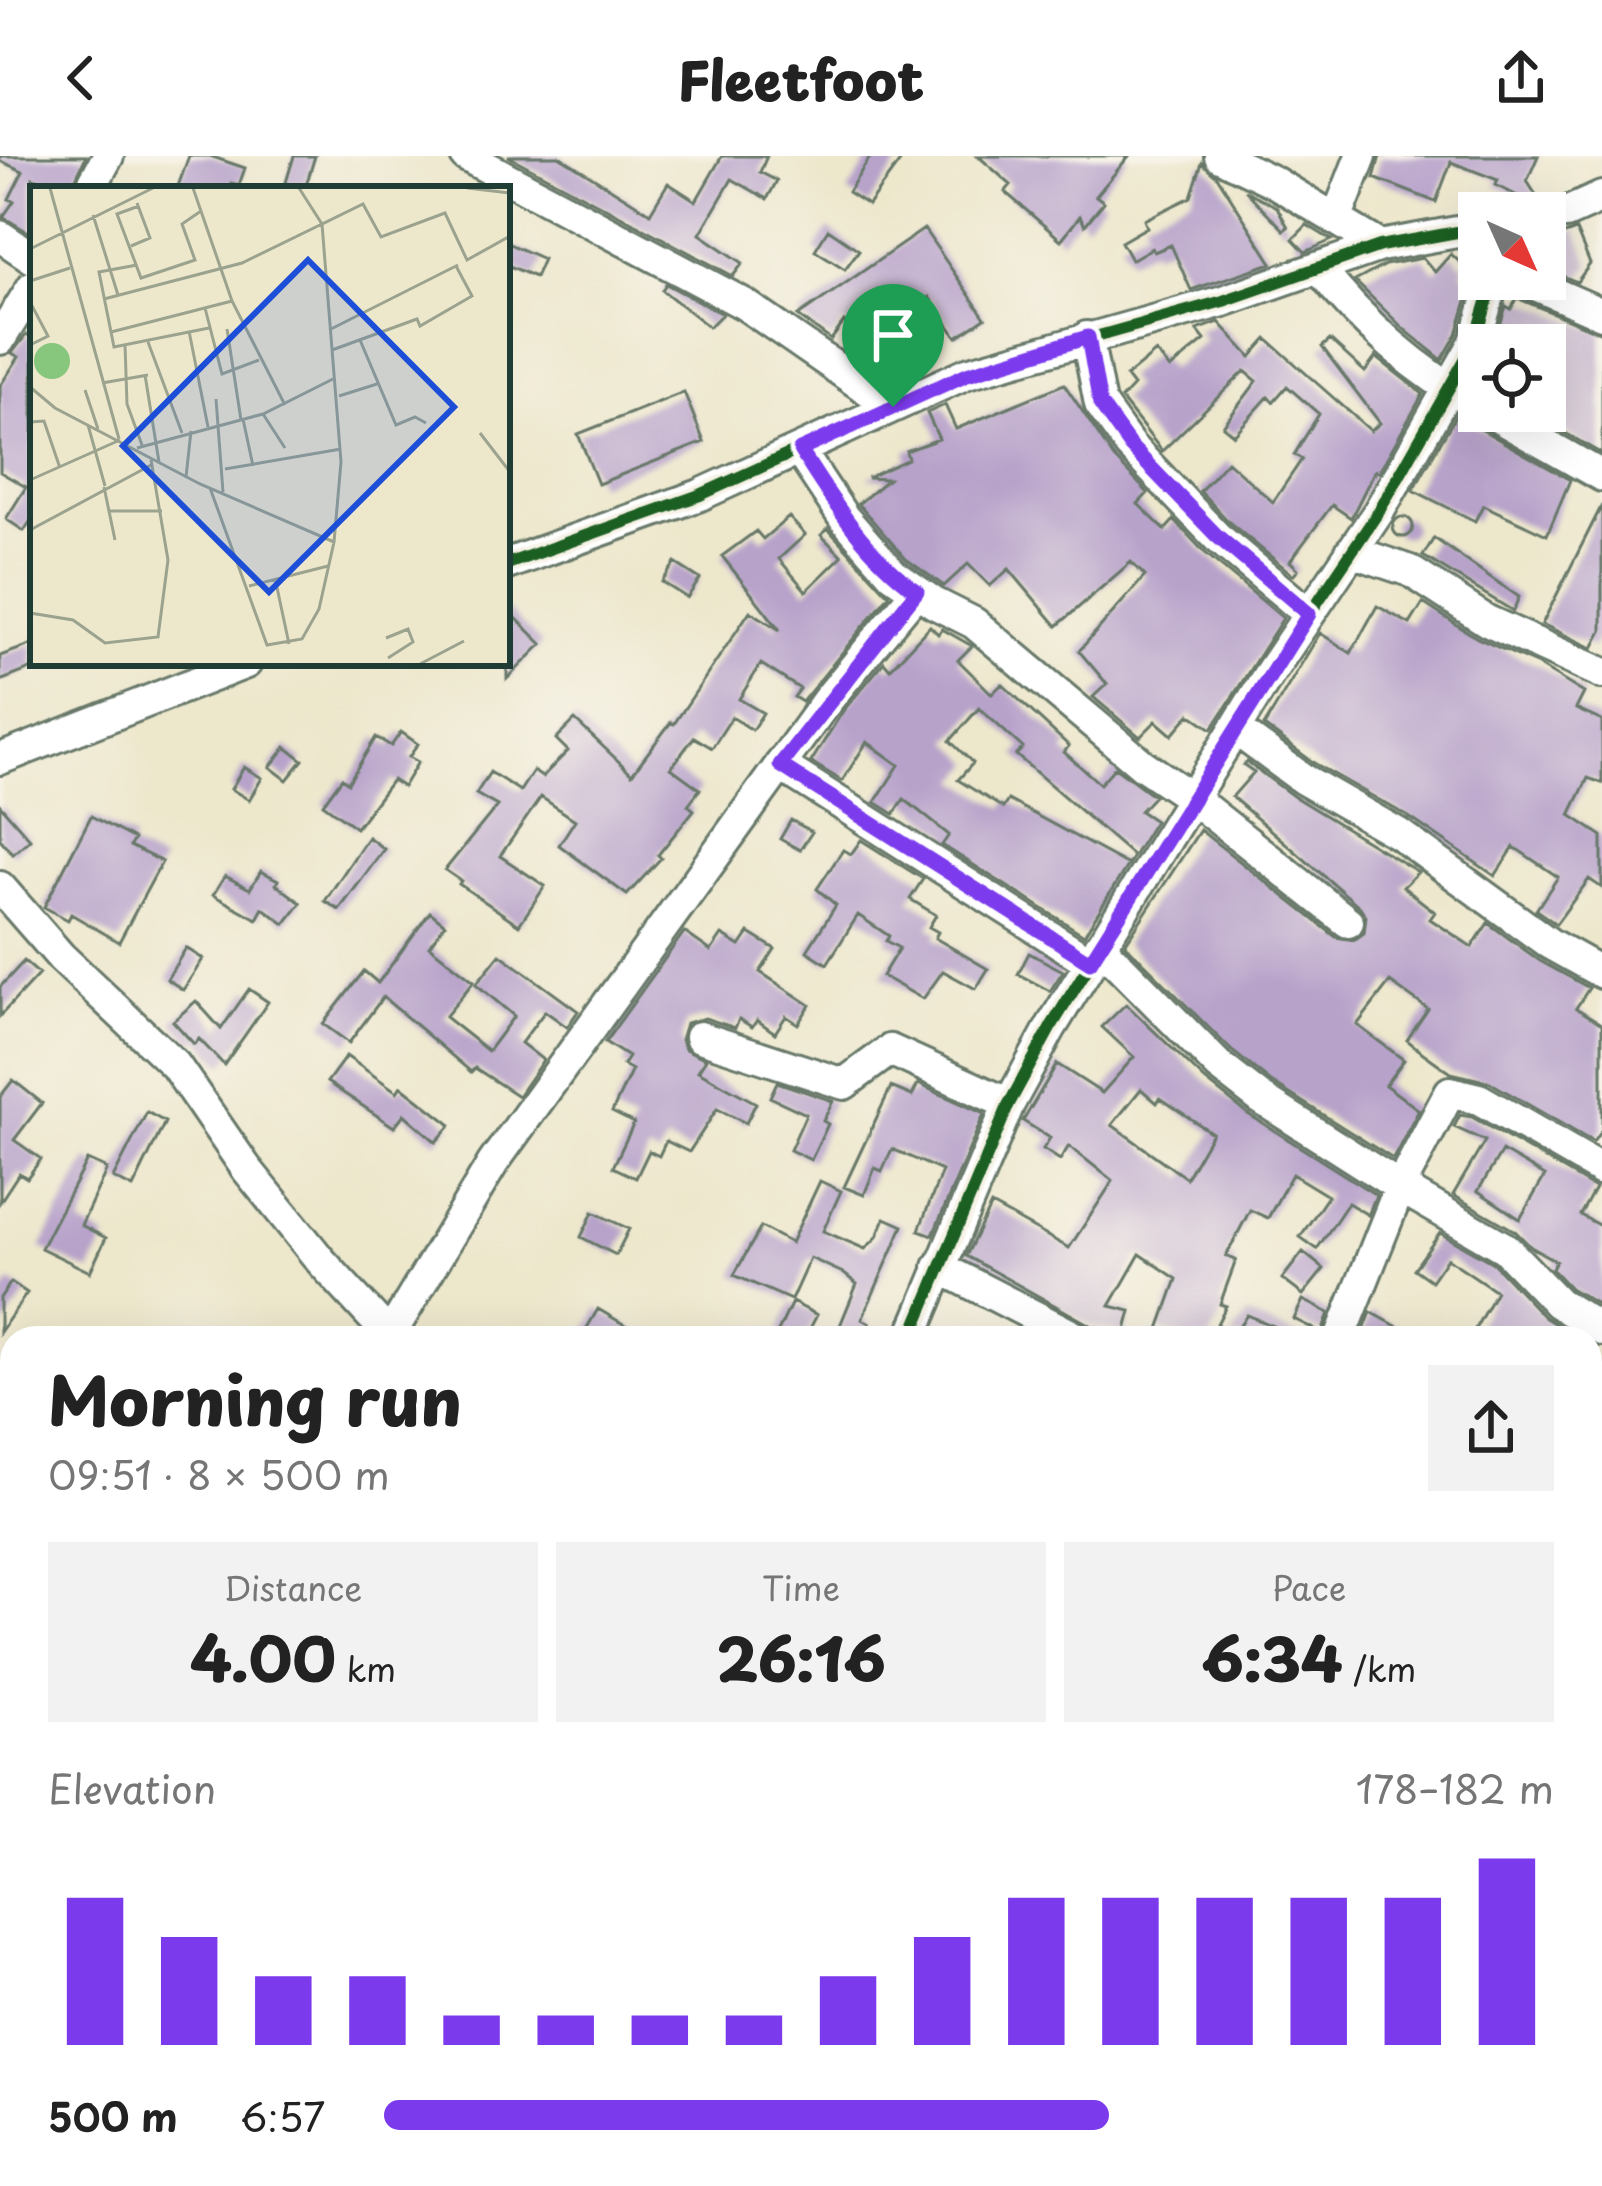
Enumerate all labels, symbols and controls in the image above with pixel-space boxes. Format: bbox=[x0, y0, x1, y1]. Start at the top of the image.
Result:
text: Fleetfoot bbox=[678, 38, 924, 119]
icon: back bbox=[48, 45, 114, 111]
icon: share bbox=[1488, 45, 1554, 111]
inset map bbox=[30, 186, 510, 666]
north arrow bbox=[1458, 192, 1566, 300]
map controls bbox=[1458, 192, 1566, 432]
pin bbox=[842, 284, 944, 407]
icon: arrive bbox=[860, 302, 926, 368]
button: locate bbox=[1458, 324, 1566, 432]
text: Morning run bbox=[48, 1349, 462, 1448]
button: share bbox=[1428, 1365, 1554, 1491]
text: 09:51 · 8 × 500 m bbox=[48, 1444, 390, 1503]
text: Distance bbox=[224, 1562, 362, 1612]
text: Time bbox=[762, 1562, 840, 1612]
text: Pace bbox=[1272, 1562, 1346, 1612]
text: 4.00 bbox=[190, 1612, 336, 1702]
text: 26:16 bbox=[716, 1612, 886, 1702]
text: 6:34 bbox=[1202, 1612, 1343, 1702]
text: km bbox=[336, 1643, 396, 1693]
text: /km bbox=[1343, 1643, 1416, 1693]
text: Elevation bbox=[48, 1758, 216, 1817]
text: 178–182 m bbox=[1356, 1758, 1554, 1817]
text: 500 m bbox=[48, 2086, 178, 2145]
text: 6:57 bbox=[240, 2086, 325, 2145]

